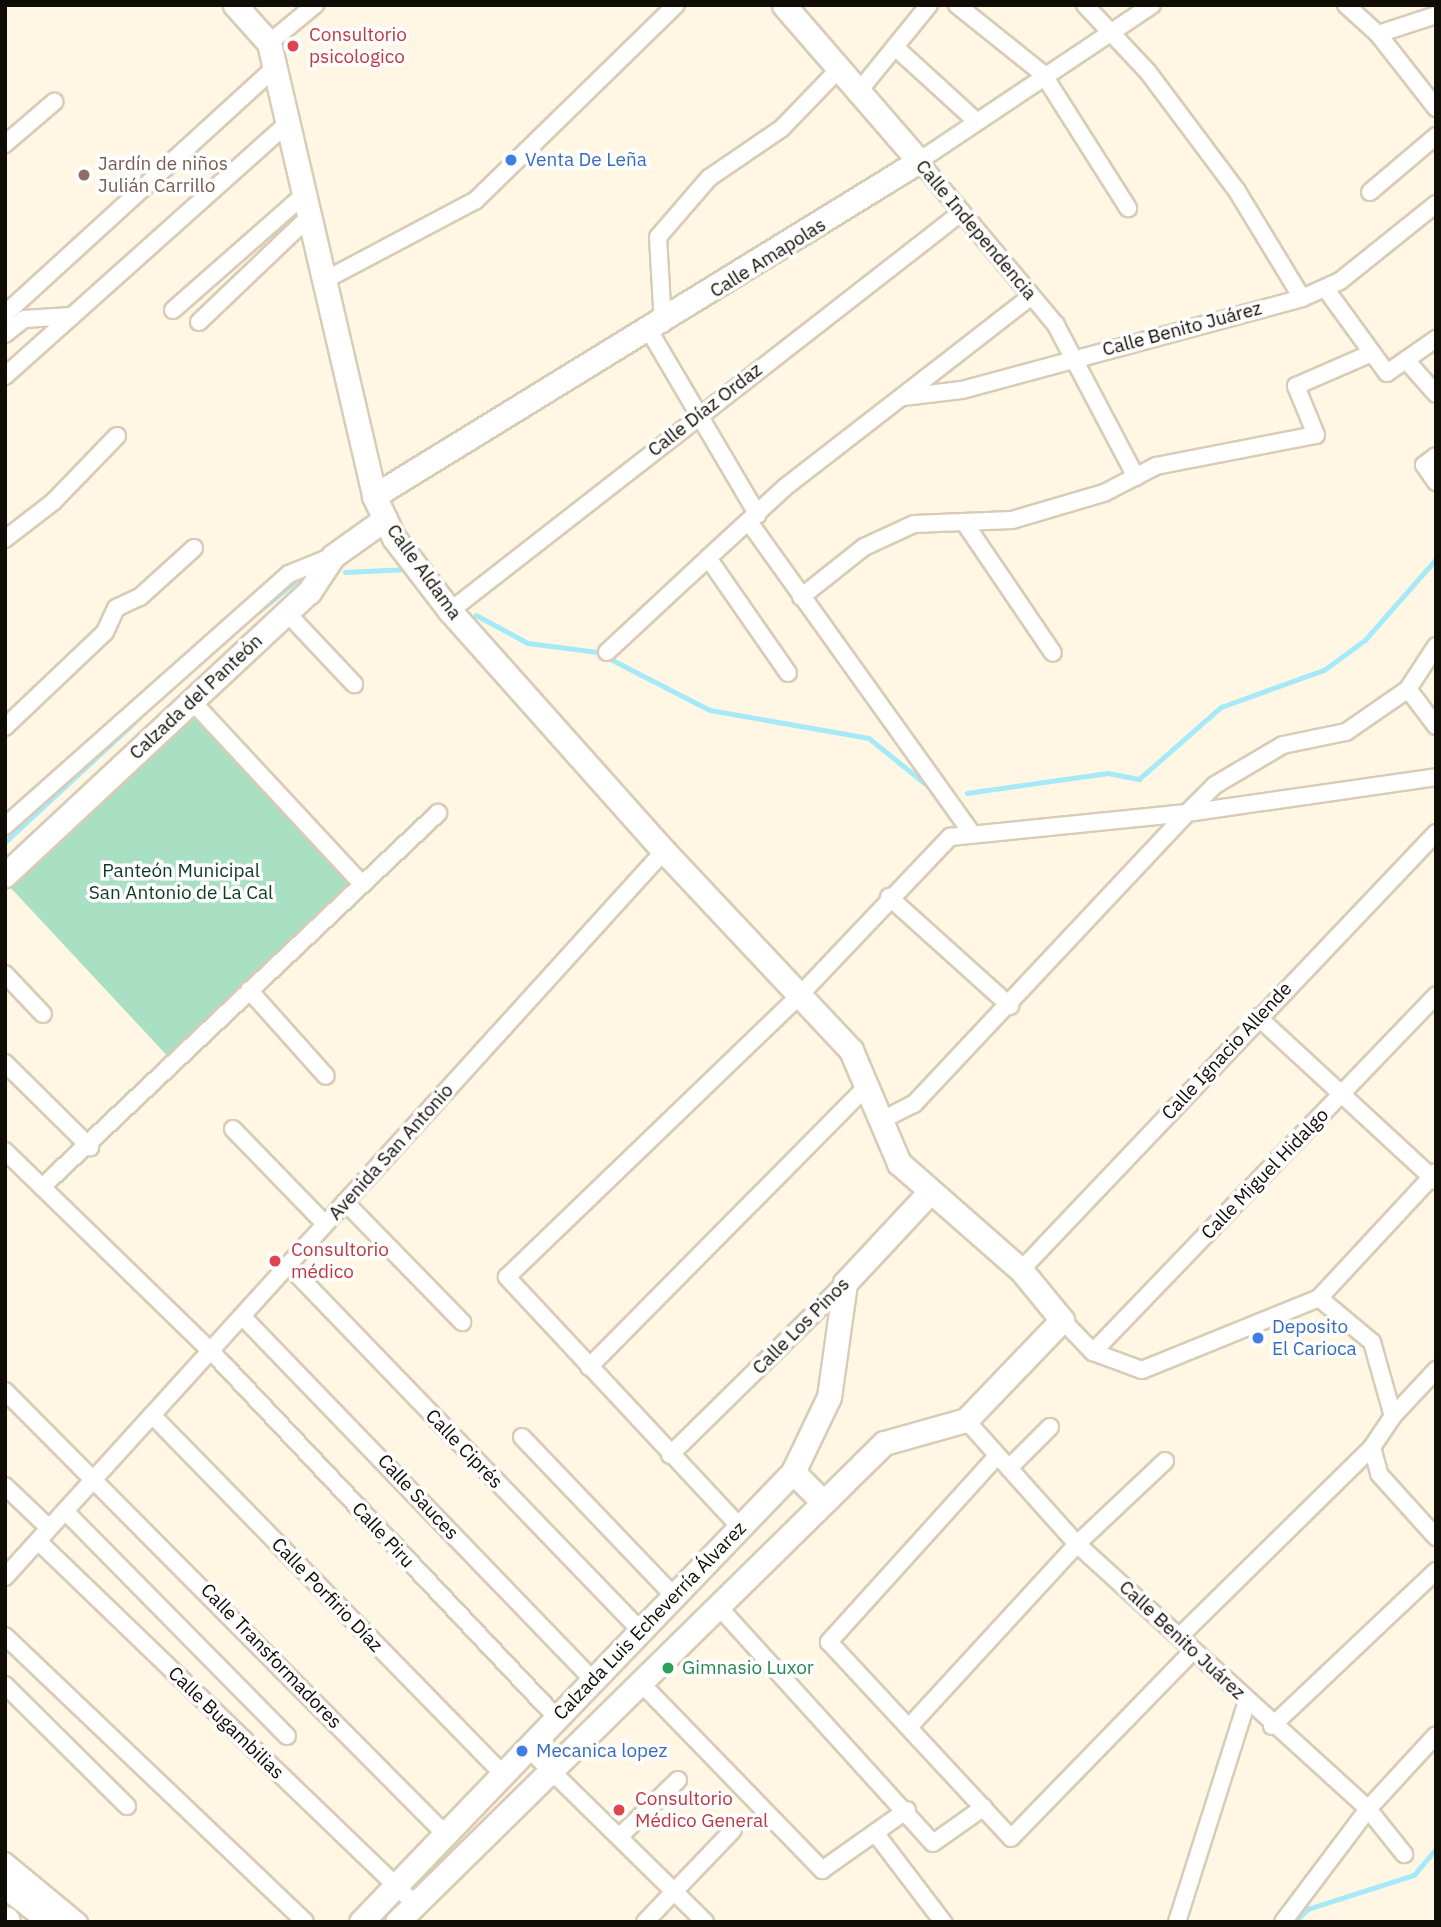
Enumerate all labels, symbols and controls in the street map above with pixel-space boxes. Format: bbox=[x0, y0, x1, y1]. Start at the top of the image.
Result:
place label: Consultorio psicologico bbox=[309, 24, 407, 68]
marker: Consultorio psicologico bbox=[283, 36, 303, 56]
place label: Venta De Leña bbox=[525, 149, 647, 171]
marker: Venta De Leña bbox=[503, 152, 519, 168]
place label: Jardín de niños Julián Carrillo bbox=[98, 153, 228, 197]
street label: Calle Independencia bbox=[911, 155, 1041, 305]
marker: Jardín de niños Julián Carrillo bbox=[76, 167, 92, 183]
street label: Calle Amapolas bbox=[706, 213, 830, 303]
street label: Calle Benito Juárez bbox=[1100, 297, 1264, 361]
street label: Calle Díaz Ordaz bbox=[643, 358, 767, 462]
street label: Calle Aldama bbox=[382, 520, 466, 624]
street label: Calzada del Panteón bbox=[125, 629, 267, 765]
park label: Panteón Municipal San Antonio de La Cal bbox=[89, 860, 273, 904]
street label: Calle Ignacio Allende bbox=[1157, 977, 1297, 1125]
street label: Avenida San Antonio bbox=[324, 1079, 458, 1225]
street label: Calle Miguel Hidalgo bbox=[1197, 1104, 1333, 1244]
place label: Consultorio médico bbox=[291, 1239, 389, 1283]
marker: Consultorio médico bbox=[265, 1251, 285, 1271]
street label: Calle Los Pinos bbox=[748, 1273, 854, 1379]
place label: Deposito El Carioca bbox=[1272, 1316, 1357, 1360]
marker: Deposito El Carioca bbox=[1250, 1330, 1266, 1346]
street label: Calle Ciprés bbox=[421, 1405, 507, 1493]
street label: Calle Sauces bbox=[373, 1450, 463, 1544]
street label: Calle Piru bbox=[347, 1498, 419, 1572]
street label: Calzada Luis Echeverría Álvarez bbox=[549, 1517, 751, 1725]
street label: Calle Porfirio Díaz bbox=[267, 1533, 387, 1657]
street label: Calle Benito Juárez bbox=[1114, 1576, 1250, 1704]
street label: Calle Transformadores bbox=[196, 1579, 346, 1733]
place label: Gimnasio Luxor bbox=[682, 1657, 814, 1679]
marker: Gimnasio Luxor bbox=[660, 1660, 676, 1676]
street label: Calle Bugambilias bbox=[163, 1662, 289, 1784]
place label: Mecanica lopez bbox=[536, 1740, 667, 1762]
marker: Mecanica lopez bbox=[514, 1743, 530, 1759]
place label: Consultorio Médico General bbox=[635, 1788, 768, 1832]
marker: Consultorio Médico General bbox=[609, 1800, 629, 1820]

